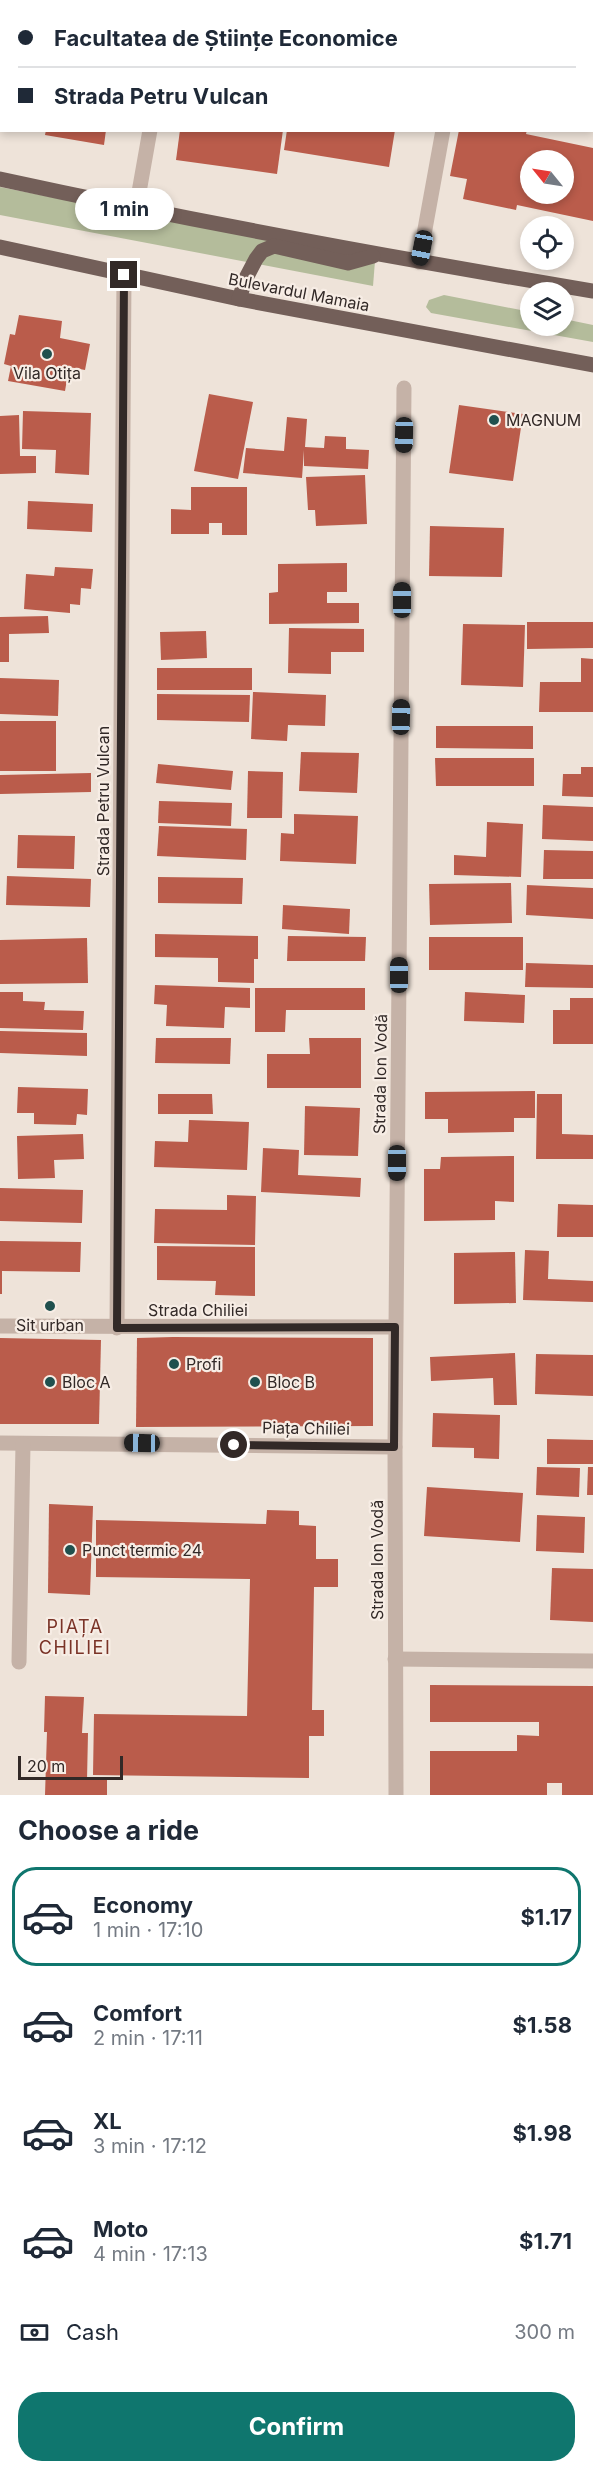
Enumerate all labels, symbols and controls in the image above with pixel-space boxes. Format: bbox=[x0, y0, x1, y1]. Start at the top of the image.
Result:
text: Facultatea de Științe Economice bbox=[54, 25, 398, 51]
text: Strada Petru Vulcan bbox=[54, 83, 269, 109]
north arrow bbox=[520, 150, 574, 204]
map controls bbox=[520, 150, 574, 336]
callout: 1 min bbox=[74, 188, 174, 230]
text: 1 min bbox=[100, 197, 149, 221]
button: locate bbox=[520, 216, 574, 270]
car bbox=[410, 229, 434, 267]
route end bbox=[110, 261, 137, 288]
street label: Bulevardul Mamaia bbox=[227, 269, 371, 315]
button: layers bbox=[520, 282, 574, 336]
marker: Vila Otița bbox=[40, 347, 54, 361]
place label: Vila Otița bbox=[13, 363, 81, 383]
place label: MAGNUM bbox=[506, 410, 581, 430]
marker: MAGNUM bbox=[487, 413, 501, 427]
car bbox=[395, 417, 413, 453]
car bbox=[393, 582, 411, 618]
car bbox=[392, 699, 410, 735]
street label: Strada Petru Vulcan bbox=[93, 726, 113, 876]
car bbox=[390, 957, 408, 993]
street label: Strada Ion Vodă bbox=[369, 1014, 391, 1134]
car bbox=[388, 1145, 406, 1181]
marker: Sit urban bbox=[43, 1299, 57, 1313]
street label: Strada Chiliei bbox=[148, 1300, 248, 1320]
place label: Sit urban bbox=[16, 1315, 84, 1335]
place label: Profi bbox=[186, 1354, 221, 1374]
marker: Profi bbox=[167, 1357, 181, 1371]
place label: Bloc A bbox=[62, 1372, 111, 1392]
place label: Bloc B bbox=[267, 1372, 315, 1392]
marker: Bloc A bbox=[43, 1375, 57, 1389]
marker: Bloc B bbox=[248, 1375, 262, 1389]
street label: Piața Chiliei bbox=[262, 1417, 350, 1439]
route start bbox=[220, 1431, 247, 1458]
car bbox=[124, 1434, 160, 1452]
street label: Strada Ion Vodă bbox=[367, 1500, 387, 1620]
place label: Punct termic 24 bbox=[82, 1540, 202, 1560]
marker: Punct termic 24 bbox=[63, 1543, 77, 1557]
district label: PIAȚA CHILIEI bbox=[39, 1616, 111, 1658]
scale bar bbox=[18, 1753, 123, 1780]
text: 20 m bbox=[27, 1756, 65, 1776]
text: Choose a ride bbox=[18, 1814, 199, 1847]
icon: car bbox=[21, 1890, 75, 1944]
text: Economy bbox=[93, 1892, 193, 1918]
text: $1.17 bbox=[520, 1904, 572, 1930]
text: 1 min · 17:10 bbox=[93, 1918, 203, 1942]
icon: car bbox=[21, 1998, 75, 2052]
text: Comfort bbox=[93, 2000, 182, 2026]
text: $1.58 bbox=[513, 2012, 572, 2038]
text: 2 min · 17:11 bbox=[93, 2026, 203, 2050]
icon: car bbox=[21, 2106, 75, 2160]
text: XL bbox=[93, 2108, 122, 2134]
text: $1.98 bbox=[512, 2120, 572, 2146]
text: 3 min · 17:12 bbox=[93, 2134, 207, 2158]
icon: car bbox=[21, 2214, 75, 2268]
text: Moto bbox=[93, 2216, 148, 2242]
text: $1.71 bbox=[519, 2228, 572, 2254]
text: 4 min · 17:13 bbox=[93, 2242, 208, 2266]
icon: cash bbox=[18, 2316, 51, 2349]
text: Cash bbox=[66, 2319, 119, 2345]
text: 300 m bbox=[514, 2320, 575, 2344]
button: Confirm bbox=[18, 2392, 575, 2461]

